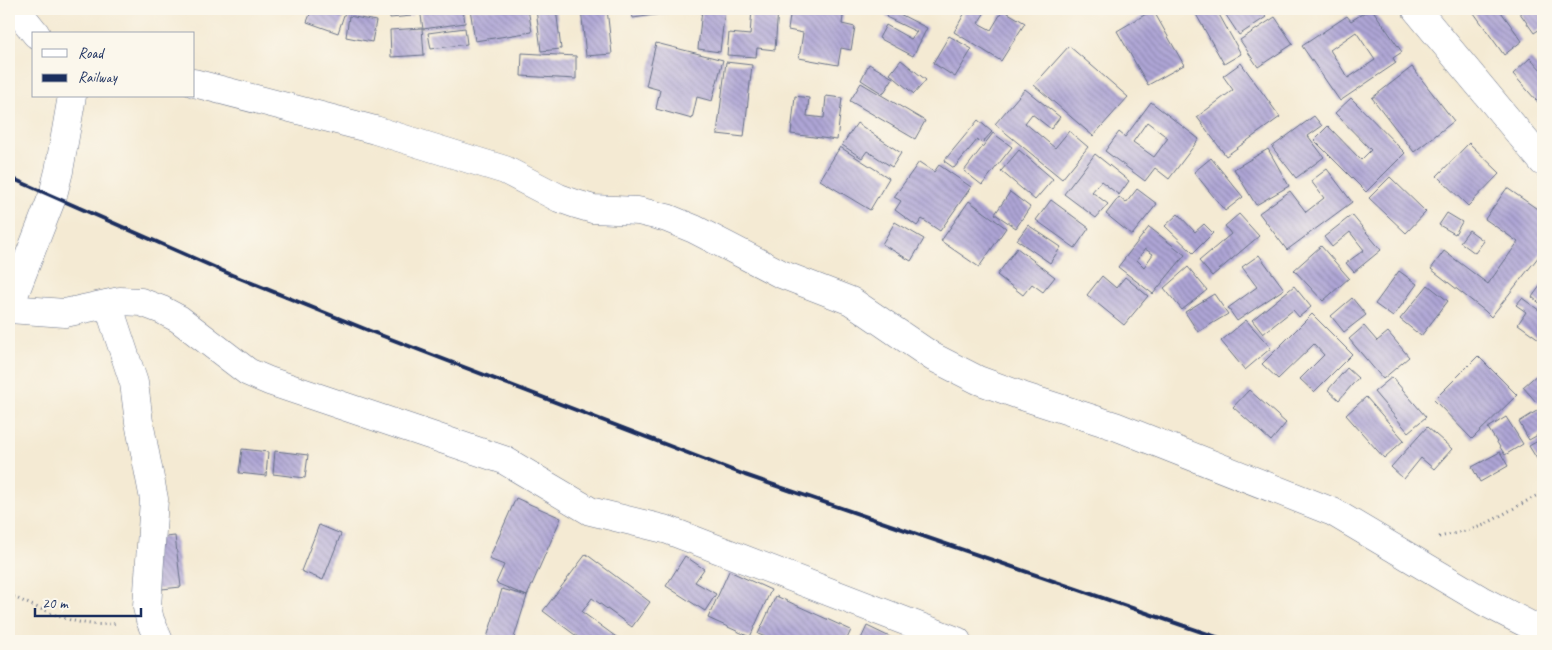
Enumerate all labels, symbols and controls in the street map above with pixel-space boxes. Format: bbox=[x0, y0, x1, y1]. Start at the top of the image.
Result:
legend bbox=[32, 32, 195, 98]
text: Road bbox=[78, 44, 105, 63]
text: Railway bbox=[78, 68, 119, 87]
scale bar bbox=[35, 585, 141, 617]
text: 20 m bbox=[42, 594, 69, 613]

